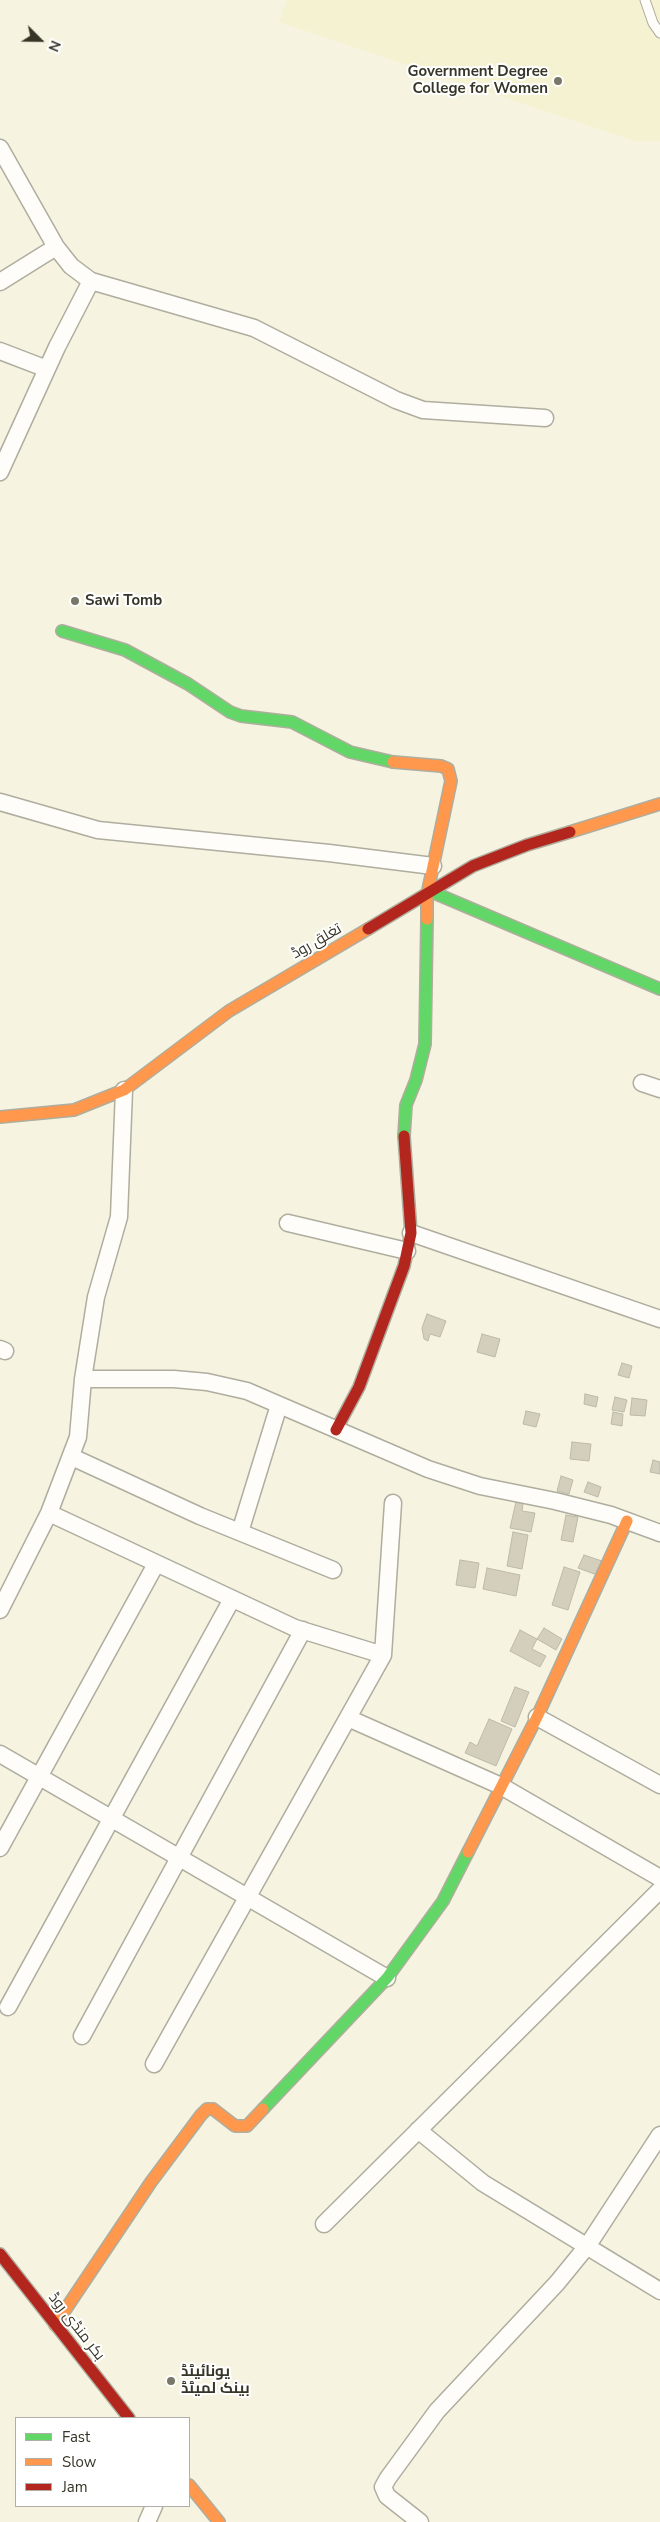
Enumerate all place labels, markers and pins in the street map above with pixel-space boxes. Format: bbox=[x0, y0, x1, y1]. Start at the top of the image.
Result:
place label: Government Degree College for Women bbox=[407, 63, 548, 98]
marker: Government Degree College for Women bbox=[552, 75, 564, 87]
place label: Sawi Tomb bbox=[85, 592, 162, 610]
marker: Sawi Tomb bbox=[69, 595, 81, 607]
place label: یونائیٹڈ بینک لمیٹڈ bbox=[181, 2363, 250, 2398]
marker: یونائیٹڈ بینک لمیٹڈ bbox=[165, 2375, 177, 2387]

